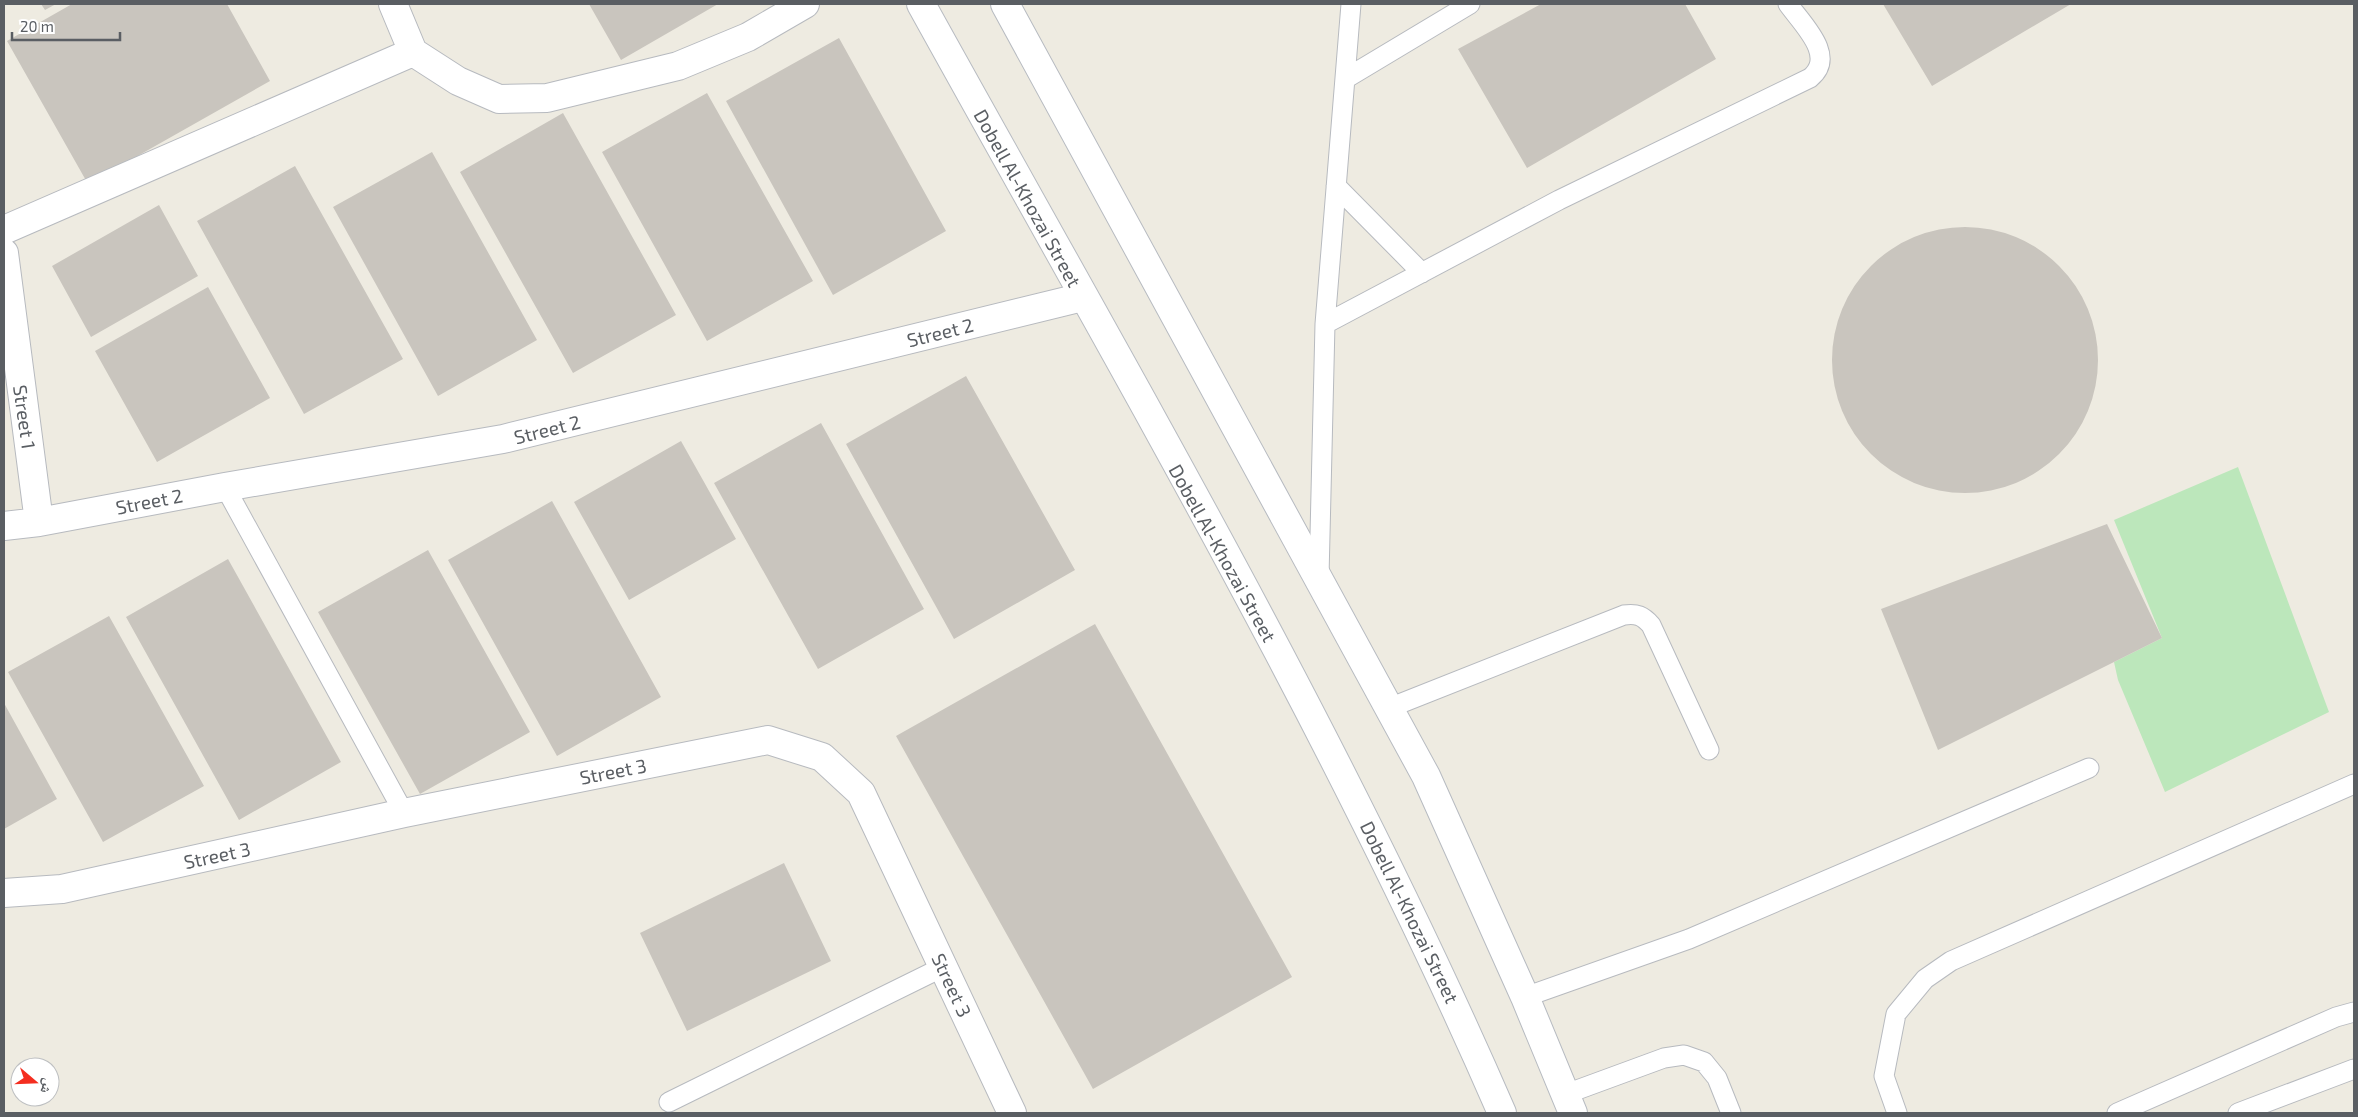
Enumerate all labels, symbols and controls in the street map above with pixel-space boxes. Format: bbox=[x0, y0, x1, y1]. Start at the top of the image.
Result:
scale bar bbox=[12, 10, 120, 42]
text: 20 m bbox=[20, 17, 54, 35]
street label: Dobell Al-Khozai Street bbox=[970, 105, 1086, 291]
street label: Street 2 bbox=[904, 313, 976, 351]
street label: Street 1 bbox=[9, 383, 41, 451]
street label: Street 2 bbox=[511, 410, 583, 448]
street label: Dobell Al-Khozai Street bbox=[1165, 460, 1281, 646]
street label: Street 2 bbox=[114, 483, 184, 519]
street label: Street 3 bbox=[578, 753, 648, 789]
street label: Dobell Al-Khozai Street bbox=[1356, 817, 1464, 1007]
street label: Street 3 bbox=[182, 837, 252, 873]
street label: Street 3 bbox=[927, 950, 977, 1020]
north arrow bbox=[10, 1057, 60, 1107]
text: ش bbox=[36, 1076, 58, 1096]

